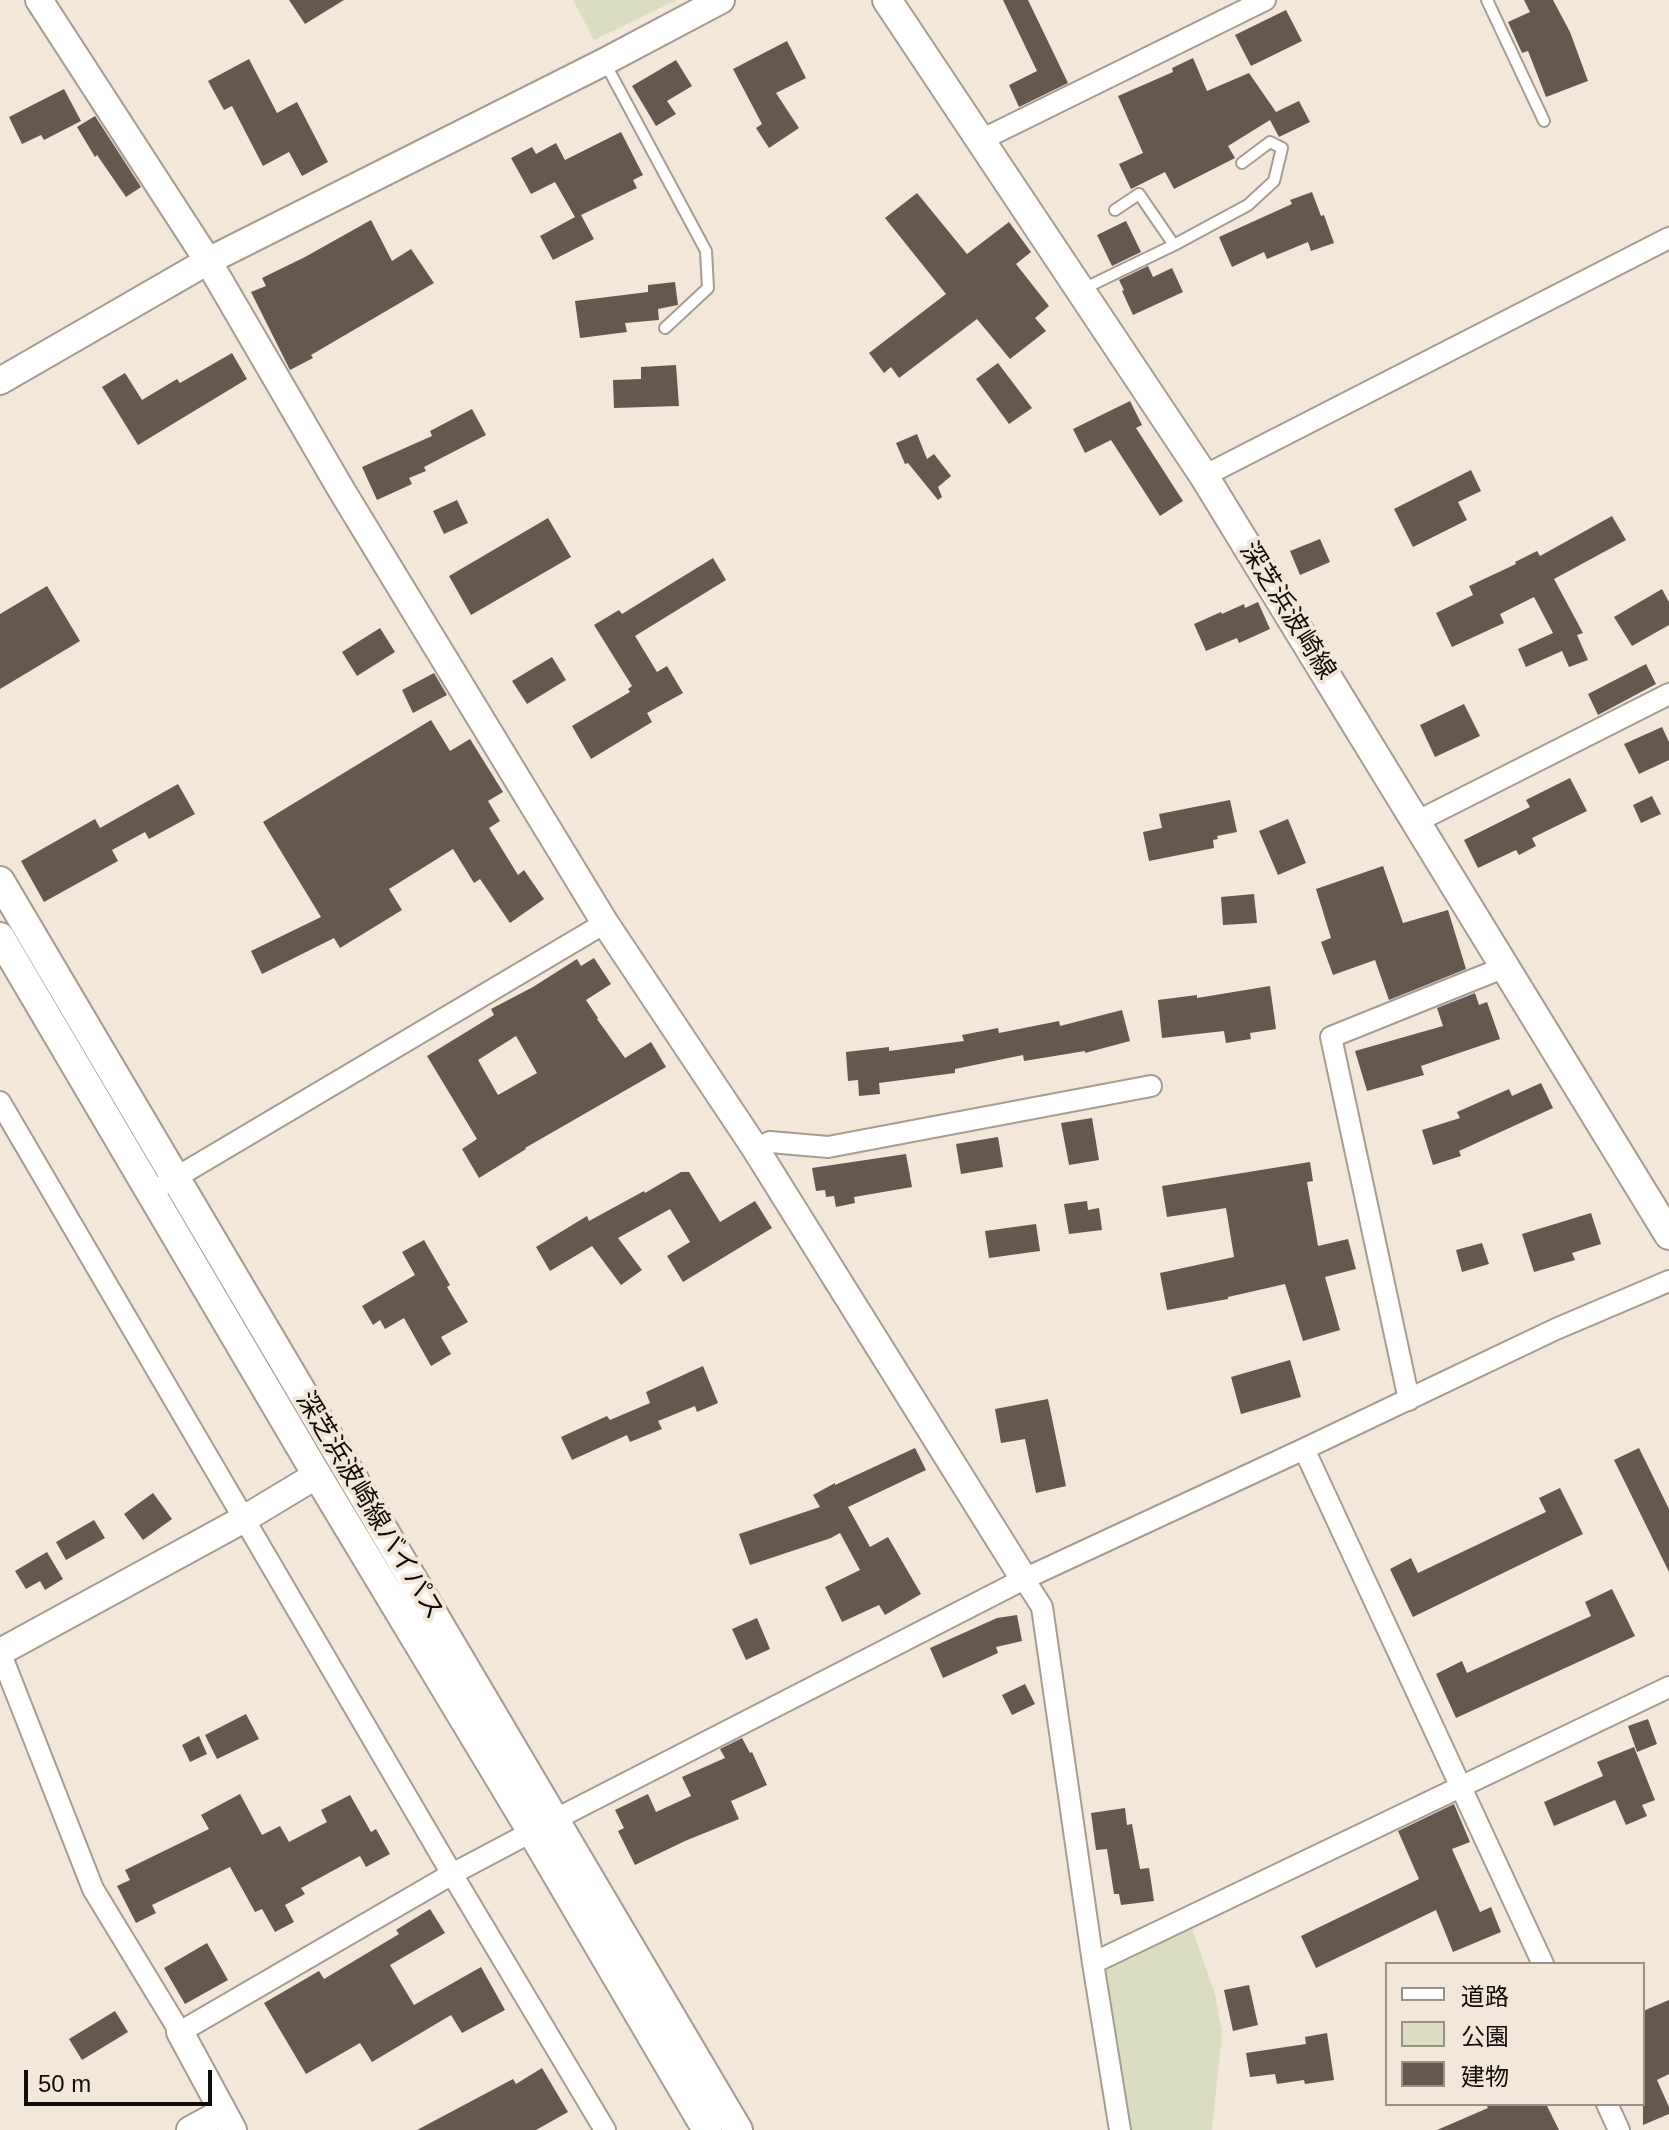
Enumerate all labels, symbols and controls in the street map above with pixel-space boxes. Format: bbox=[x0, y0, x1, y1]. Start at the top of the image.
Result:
street label: 深芝浜波崎線 bbox=[1232, 537, 1342, 685]
street label: 深芝浜波崎線バイパス bbox=[289, 1387, 449, 1625]
legend bbox=[1385, 1962, 1645, 2106]
text: 道路 bbox=[1461, 1983, 1509, 2010]
text: 公園 bbox=[1461, 2023, 1509, 2050]
scale bar bbox=[28, 2054, 216, 2104]
text: 建物 bbox=[1461, 2063, 1509, 2090]
text: 50 m bbox=[38, 2070, 91, 2097]

